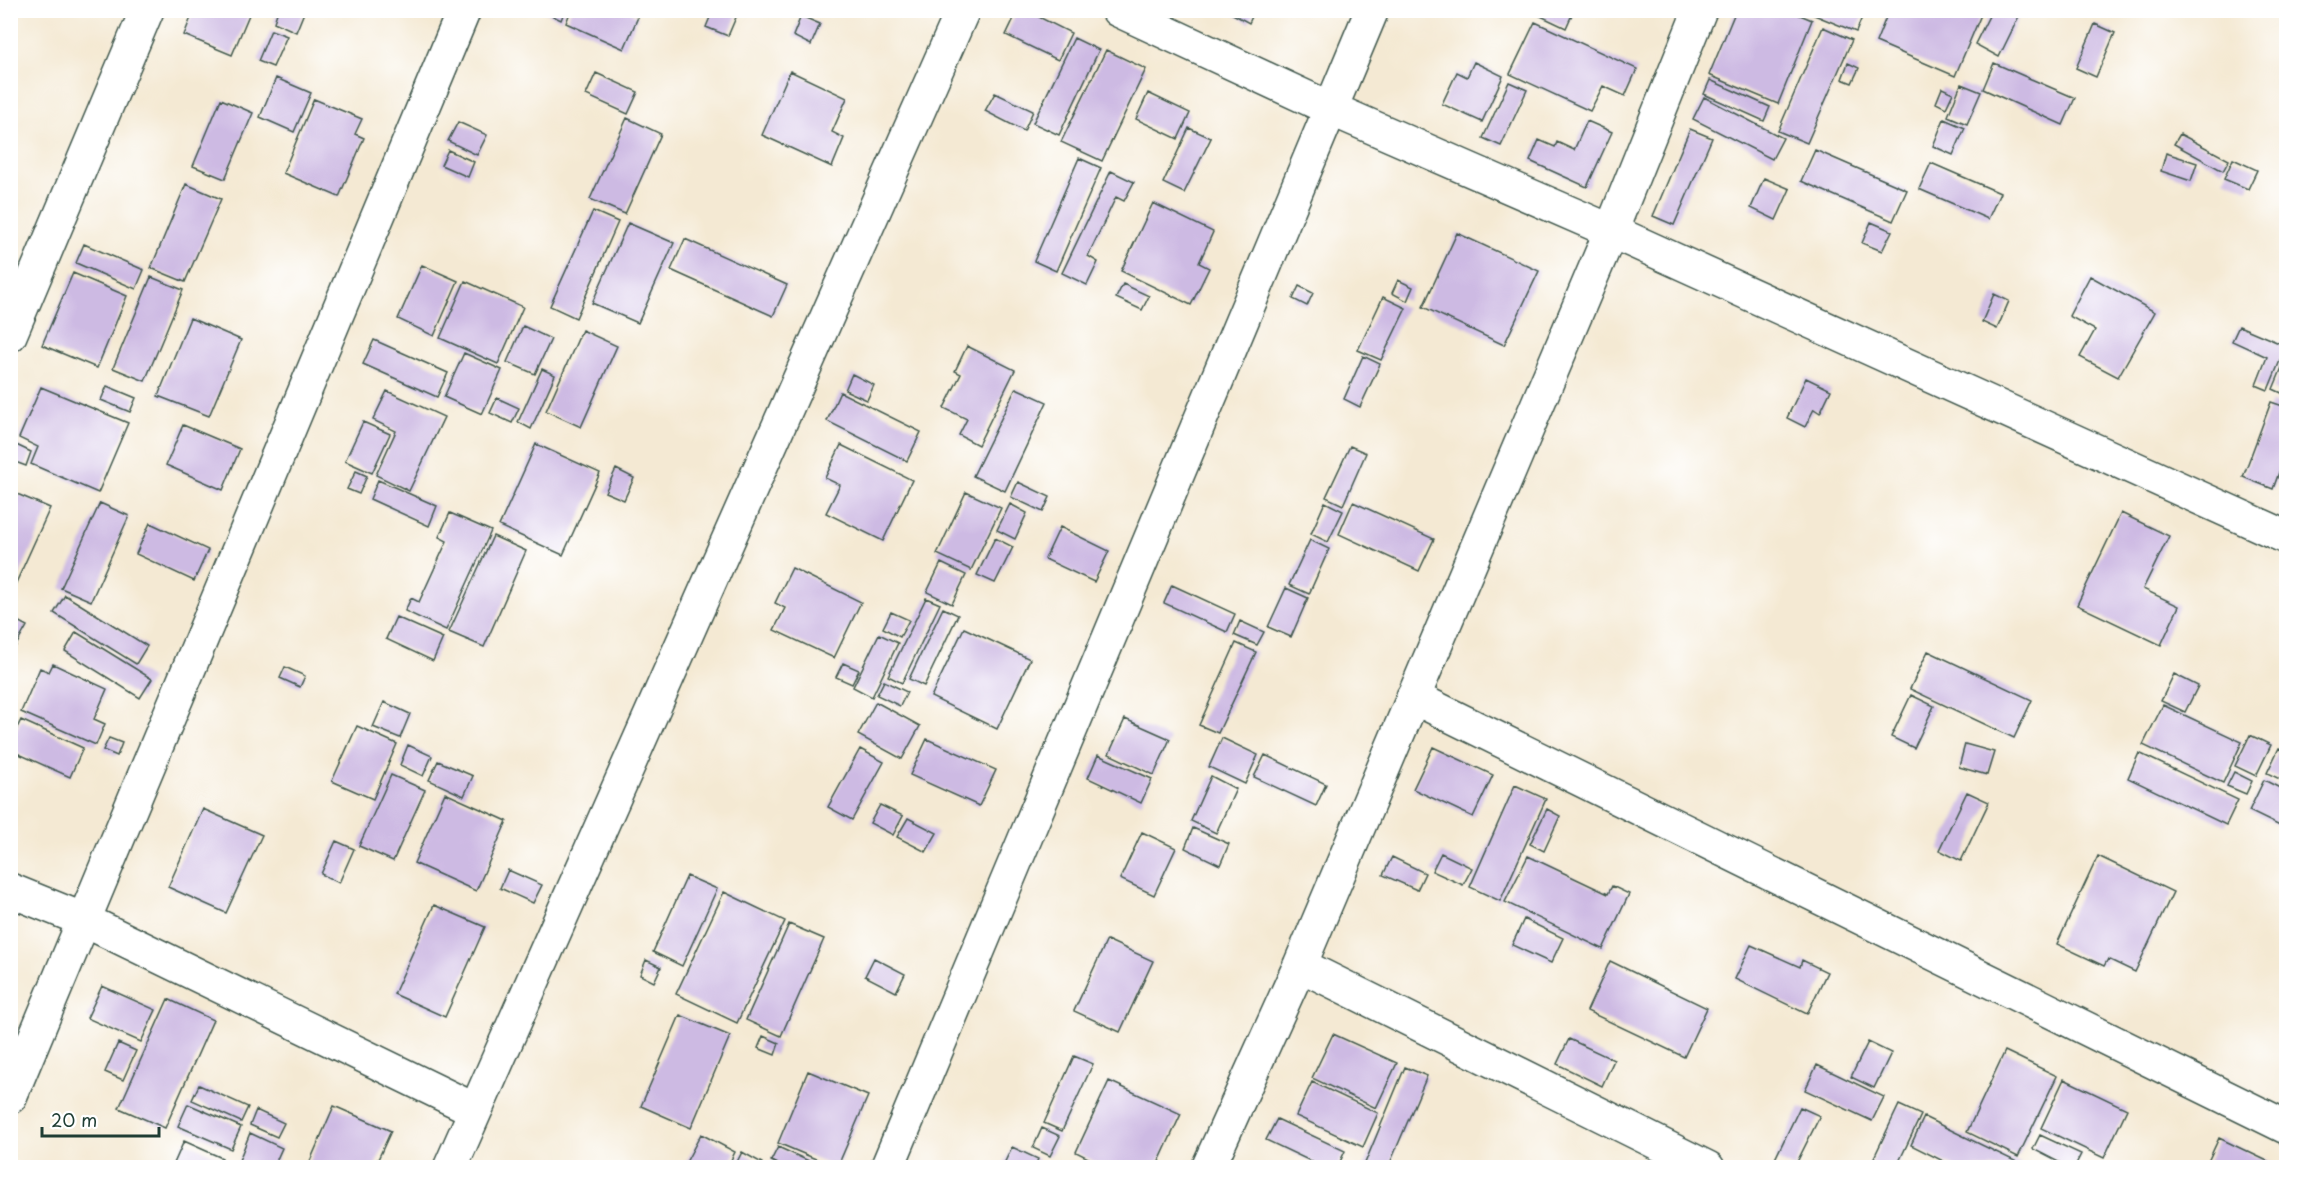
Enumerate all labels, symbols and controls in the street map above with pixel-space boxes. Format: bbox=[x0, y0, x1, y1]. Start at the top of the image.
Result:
scale bar bbox=[42, 1100, 159, 1138]
text: 20 m bbox=[51, 1106, 97, 1133]

